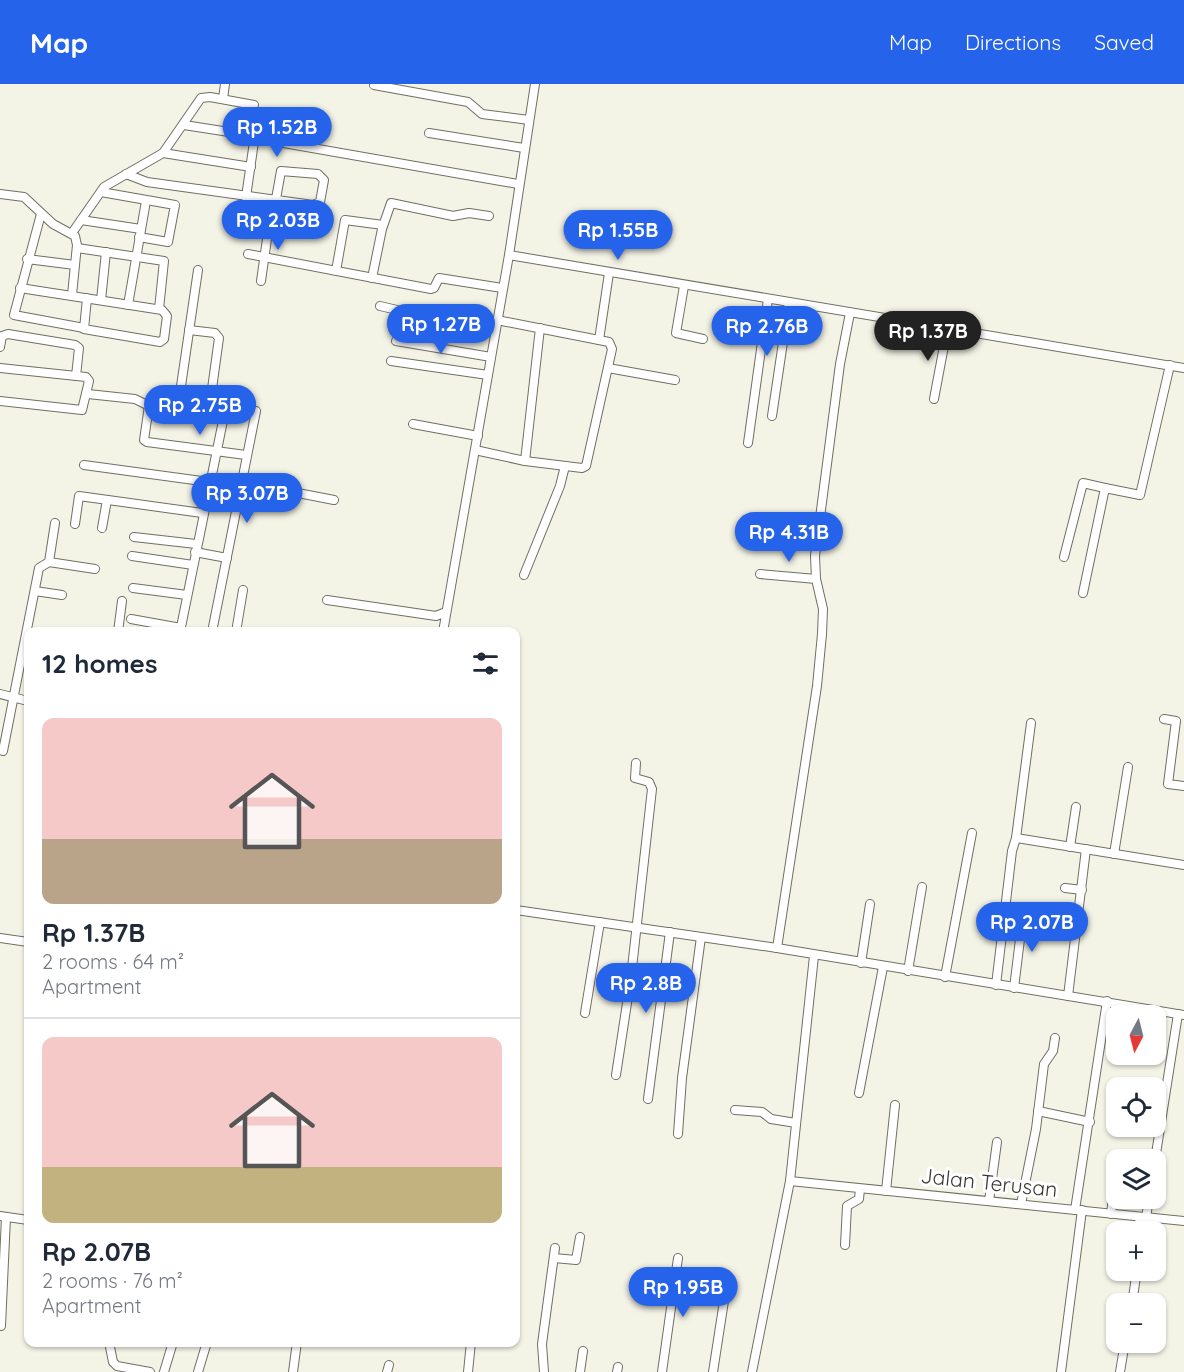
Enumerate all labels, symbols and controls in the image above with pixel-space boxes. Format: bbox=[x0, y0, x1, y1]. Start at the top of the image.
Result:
text: Map bbox=[30, 25, 88, 60]
text: Map bbox=[889, 29, 932, 55]
text: Directions bbox=[965, 29, 1061, 55]
text: Saved bbox=[1094, 29, 1154, 55]
pin: Rp 1.52B bbox=[215, 107, 339, 158]
text: Rp 1.52B bbox=[237, 114, 317, 139]
pin: Rp 2.03B bbox=[216, 200, 340, 251]
text: Rp 2.03B bbox=[236, 207, 320, 232]
pin: Rp 1.55B bbox=[556, 210, 680, 261]
text: Rp 1.55B bbox=[578, 217, 658, 242]
pin: Rp 1.27B bbox=[379, 304, 503, 355]
pin: Rp 2.76B bbox=[705, 306, 829, 357]
text: Rp 1.27B bbox=[401, 311, 481, 336]
pin: Rp 1.37B bbox=[866, 311, 990, 362]
text: Rp 2.76B bbox=[726, 313, 808, 338]
text: Rp 1.37B bbox=[888, 318, 968, 343]
pin: Rp 2.75B bbox=[138, 385, 262, 436]
text: Rp 2.75B bbox=[158, 392, 242, 417]
pin: Rp 3.07B bbox=[185, 473, 309, 524]
text: Rp 3.07B bbox=[205, 480, 289, 505]
pin: Rp 4.31B bbox=[727, 512, 851, 563]
text: Rp 4.31B bbox=[749, 519, 829, 544]
text: 12 homes bbox=[42, 647, 158, 680]
icon: filters bbox=[469, 647, 502, 680]
icon: home bbox=[218, 757, 326, 865]
pin: Rp 2.07B bbox=[970, 902, 1094, 953]
text: Rp 2.07B bbox=[990, 909, 1074, 934]
text: Rp 1.37B bbox=[42, 916, 145, 949]
text: 2 rooms · 64 m² bbox=[42, 949, 184, 974]
pin: Rp 2.8B bbox=[591, 963, 701, 1014]
text: Rp 2.8B bbox=[610, 970, 682, 995]
text: Apartment bbox=[42, 974, 142, 999]
north arrow bbox=[1106, 1005, 1166, 1065]
map controls bbox=[1106, 1005, 1166, 1353]
icon: home bbox=[218, 1076, 326, 1184]
button: locate bbox=[1106, 1077, 1166, 1137]
button: layers bbox=[1106, 1149, 1166, 1209]
street label: Jalan Terusan bbox=[920, 1162, 1059, 1202]
button: + bbox=[1106, 1221, 1166, 1281]
text: Rp 2.07B bbox=[42, 1235, 151, 1268]
pin: Rp 1.95B bbox=[621, 1267, 745, 1318]
text: 2 rooms · 76 m² bbox=[42, 1268, 183, 1293]
text: Rp 1.95B bbox=[643, 1274, 723, 1299]
text: Apartment bbox=[42, 1293, 142, 1318]
button: − bbox=[1106, 1293, 1166, 1353]

